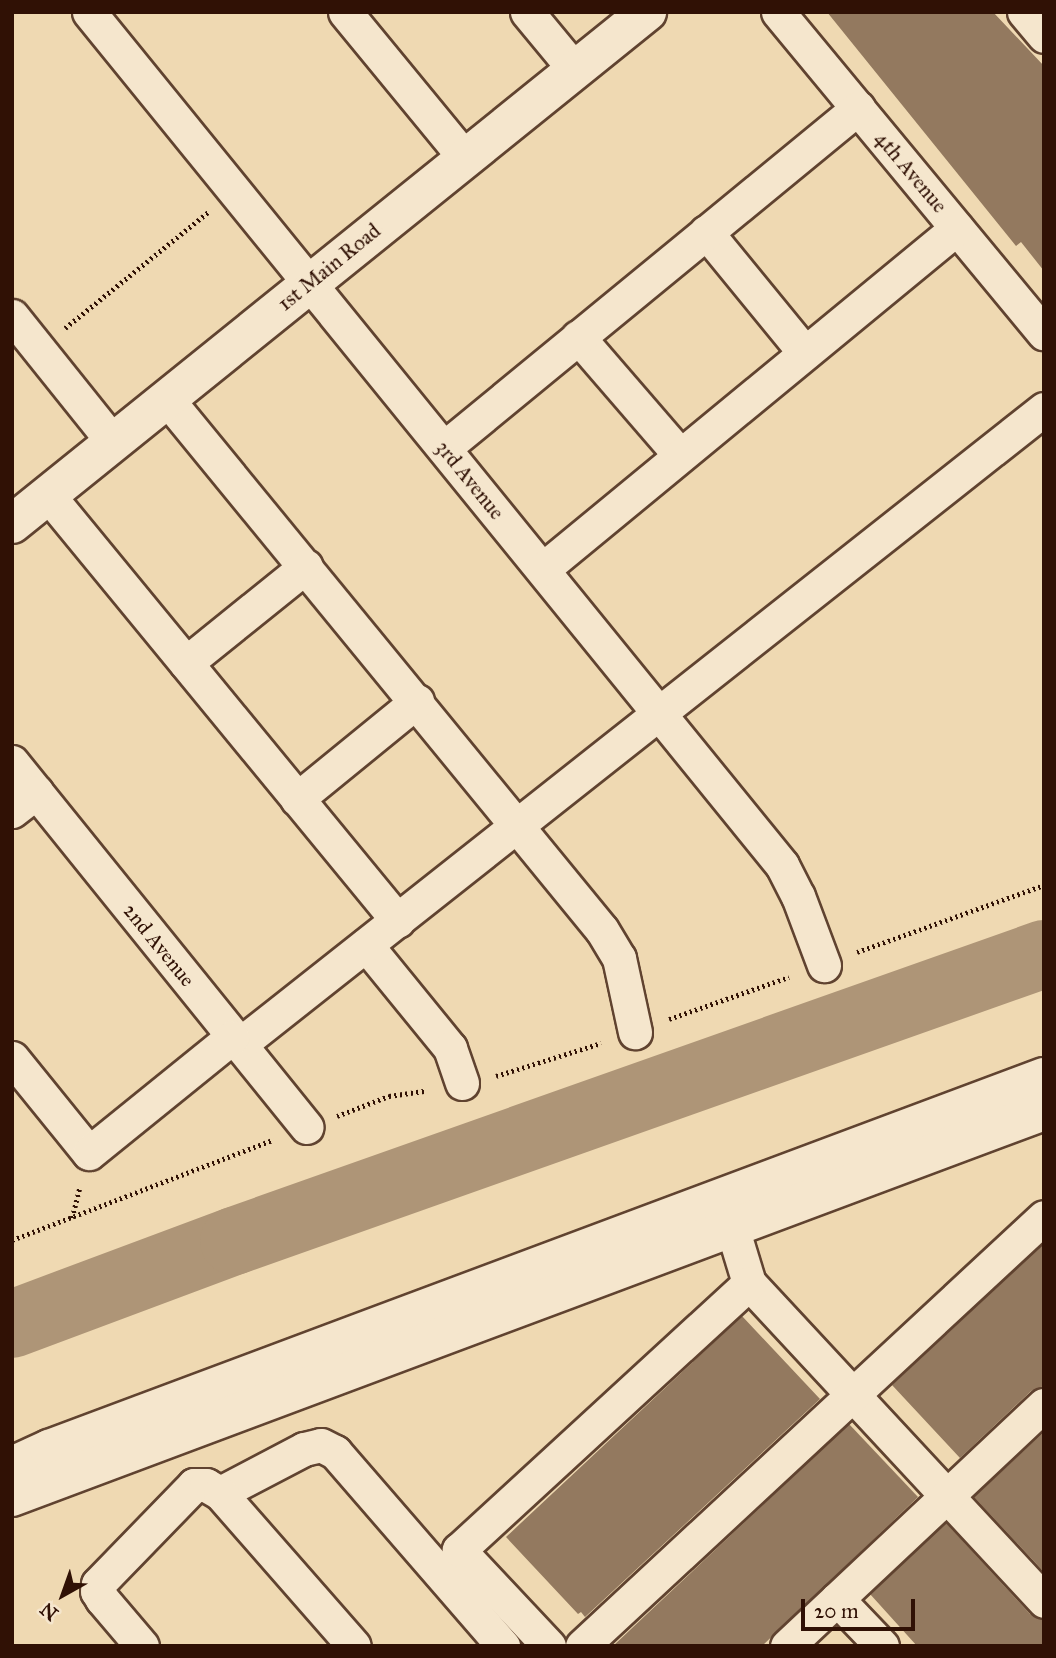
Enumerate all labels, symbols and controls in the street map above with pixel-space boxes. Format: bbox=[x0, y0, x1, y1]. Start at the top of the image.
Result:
street label: 4th Avenue bbox=[870, 126, 952, 218]
street label: 1st Main Road bbox=[273, 218, 385, 316]
street label: 3rd Avenue bbox=[431, 435, 509, 525]
street label: 2nd Avenue bbox=[118, 898, 200, 992]
north arrow bbox=[28, 1560, 98, 1630]
scale bar bbox=[804, 1584, 918, 1628]
text: N bbox=[36, 1597, 63, 1625]
text: 20 m bbox=[814, 1598, 859, 1624]

